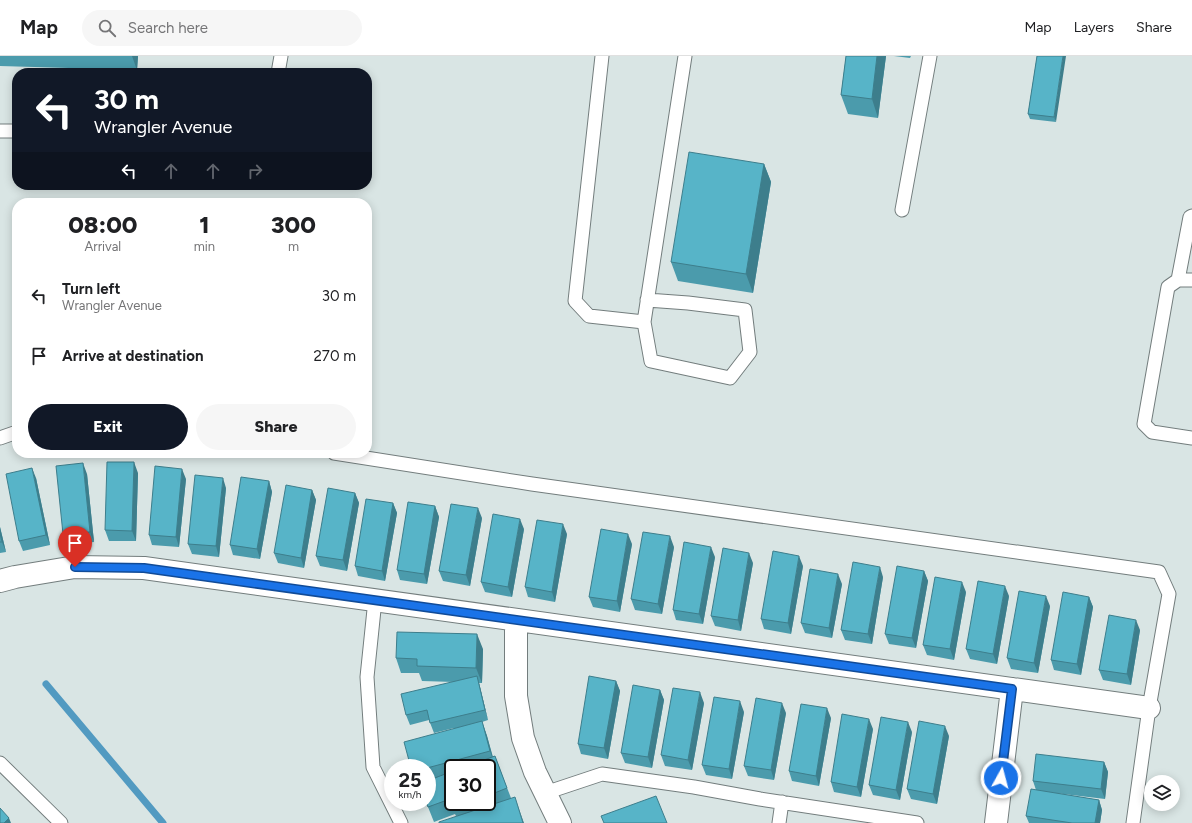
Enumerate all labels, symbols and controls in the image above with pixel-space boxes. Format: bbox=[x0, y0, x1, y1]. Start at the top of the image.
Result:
search box bbox=[82, 10, 362, 46]
text: Map bbox=[20, 16, 58, 39]
icon: search bbox=[96, 17, 118, 39]
text: Search here bbox=[128, 19, 208, 37]
text: Map bbox=[1024, 19, 1052, 36]
text: Layers bbox=[1074, 19, 1114, 36]
text: Share bbox=[1136, 19, 1172, 36]
text: 30 m bbox=[94, 82, 159, 116]
icon: left bbox=[28, 84, 80, 136]
text: Wrangler Avenue bbox=[94, 116, 232, 138]
icon: left bbox=[118, 160, 140, 182]
icon: ahead bbox=[160, 160, 182, 182]
icon: ahead bbox=[202, 160, 224, 182]
icon: right bbox=[244, 160, 266, 182]
text: 08:00 bbox=[68, 210, 138, 239]
text: 1 bbox=[199, 210, 209, 239]
text: 300 bbox=[271, 210, 316, 239]
text: Arrival bbox=[84, 239, 121, 254]
text: min bbox=[194, 239, 215, 254]
text: m bbox=[288, 239, 299, 254]
text: Turn left bbox=[62, 280, 120, 298]
icon: left bbox=[28, 285, 50, 307]
text: 30 m bbox=[322, 287, 356, 305]
text: Wrangler Avenue bbox=[62, 298, 162, 313]
icon: arrive bbox=[28, 345, 50, 367]
text: Arrive at destination bbox=[62, 347, 203, 365]
text: 270 m bbox=[313, 347, 356, 365]
button: Exit bbox=[28, 404, 188, 450]
button: Share bbox=[196, 404, 356, 450]
pin bbox=[58, 526, 92, 567]
icon: arrive bbox=[64, 532, 86, 554]
position arrow bbox=[980, 757, 1022, 799]
speed limit sign: 30 bbox=[444, 759, 496, 811]
text: 25 bbox=[398, 768, 422, 792]
map controls bbox=[1144, 775, 1180, 811]
button: layers bbox=[1144, 775, 1180, 811]
text: km/h bbox=[399, 788, 421, 801]

